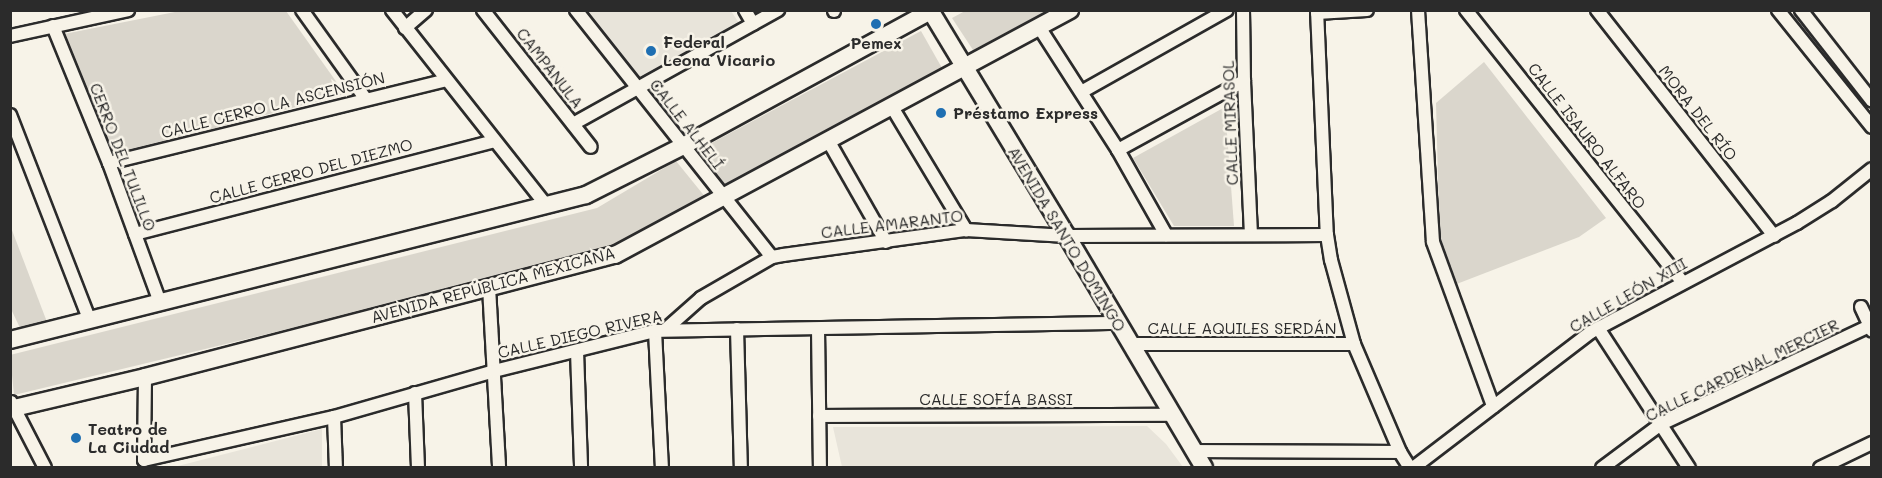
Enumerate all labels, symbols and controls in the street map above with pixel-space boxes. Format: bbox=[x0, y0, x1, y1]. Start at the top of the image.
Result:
marker: Pemex bbox=[869, 17, 883, 31]
street label: CAMPANULA bbox=[513, 24, 587, 112]
place label: Federal Leona Vicario bbox=[663, 32, 775, 70]
place label: Pemex bbox=[850, 33, 902, 53]
marker: Federal Leona Vicario bbox=[644, 44, 658, 58]
street label: CALLE ISAURO ALFARO bbox=[1524, 59, 1650, 213]
street label: CALLE MIRASOL bbox=[1218, 60, 1242, 186]
street label: MORA DEL RÍO bbox=[1655, 62, 1741, 164]
street label: CALLE CERRO LA ASCENSIÓN bbox=[159, 68, 387, 142]
street label: CALLE ALHELÍ bbox=[646, 75, 728, 173]
street label: CERRO DEL TULILLO bbox=[86, 80, 160, 234]
place label: Préstamo Express bbox=[953, 103, 1098, 123]
marker: Préstamo Express bbox=[934, 106, 948, 120]
street label: CALLE CERRO DEL DIEZMO bbox=[207, 135, 415, 207]
street label: AVENIDA SANTO DOMINGO bbox=[1004, 143, 1130, 335]
street label: CALLE AMARANTO bbox=[820, 206, 964, 242]
street label: AVENIDA REPÚBLICA MEXICANA bbox=[369, 243, 617, 327]
street label: CALLE LEÓN XIII bbox=[1566, 254, 1690, 336]
street label: CALLE DIEGO RIVERA bbox=[496, 306, 664, 362]
street label: CALLE CARDENAL MERCIER bbox=[1642, 315, 1842, 425]
street label: CALLE AQUILES SERDÁN bbox=[1148, 318, 1336, 338]
street label: CALLE SOFÍA BASSI bbox=[919, 389, 1073, 409]
place label: Teatro de La Ciudad bbox=[88, 419, 169, 457]
marker: Teatro de La Ciudad bbox=[69, 431, 83, 445]

